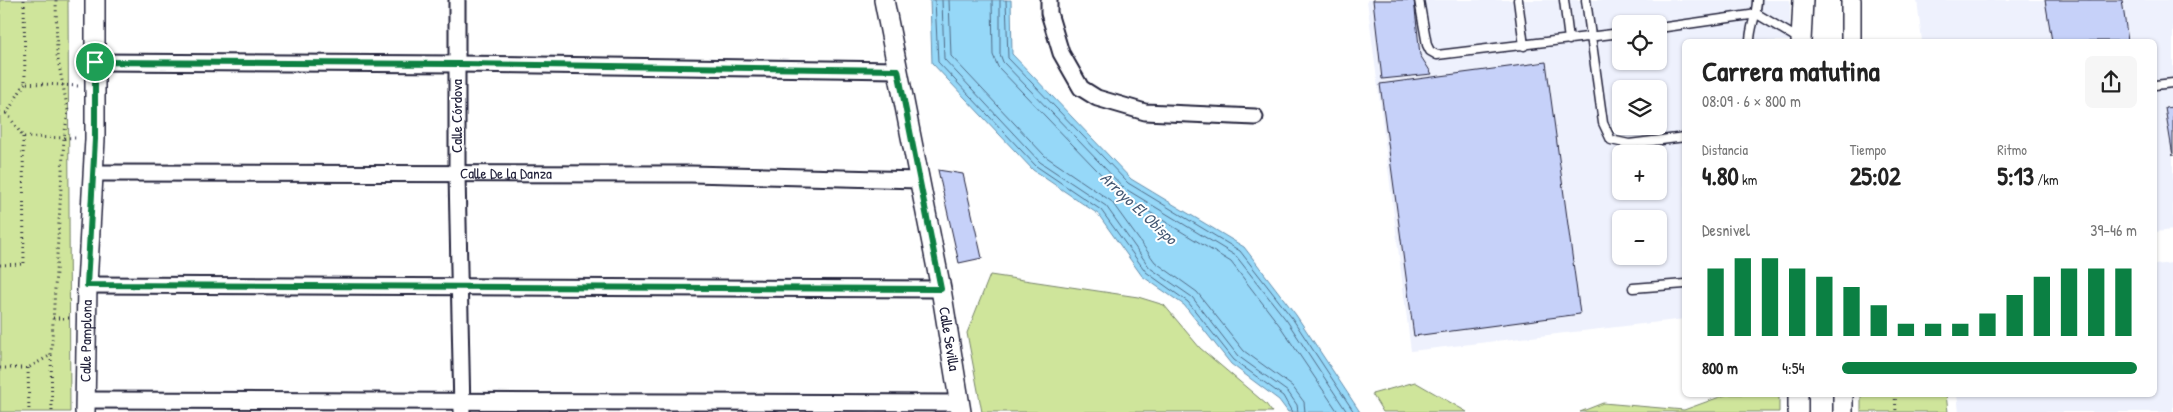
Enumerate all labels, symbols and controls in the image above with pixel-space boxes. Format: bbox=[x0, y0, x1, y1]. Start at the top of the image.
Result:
map controls bbox=[1612, 15, 1667, 265]
button: locate bbox=[1612, 15, 1667, 70]
pin bbox=[74, 41, 116, 83]
icon: arrive bbox=[81, 48, 109, 76]
text: Carrera matutina bbox=[1702, 52, 1880, 90]
button: share bbox=[2085, 56, 2137, 108]
street label: Calle Córdova bbox=[446, 79, 467, 153]
button: layers bbox=[1612, 80, 1667, 135]
text: 08:09 · 6 × 800 m bbox=[1702, 90, 1801, 112]
text: Distancia bbox=[1702, 140, 1748, 159]
text: Tiempo bbox=[1850, 140, 1886, 159]
text: Ritmo bbox=[1997, 140, 2027, 159]
button: + bbox=[1612, 145, 1667, 200]
text: 4.80 bbox=[1702, 159, 1739, 193]
text: 25:02 bbox=[1850, 159, 1901, 193]
text: 5:13 bbox=[1997, 159, 2034, 193]
street label: Calle De la Danza bbox=[460, 163, 552, 184]
water label: Arroyo El Obispo bbox=[1096, 167, 1183, 250]
text: km bbox=[1739, 170, 1757, 189]
text: /km bbox=[2034, 170, 2058, 189]
button: − bbox=[1612, 210, 1667, 265]
text: Desnivel bbox=[1702, 219, 1750, 241]
text: 39–46 m bbox=[2090, 219, 2137, 241]
street label: Calle Pamplona bbox=[74, 299, 97, 382]
street label: Calle Sevilla bbox=[934, 305, 965, 372]
text: 800 m bbox=[1702, 357, 1738, 379]
text: 4:54 bbox=[1782, 357, 1804, 379]

